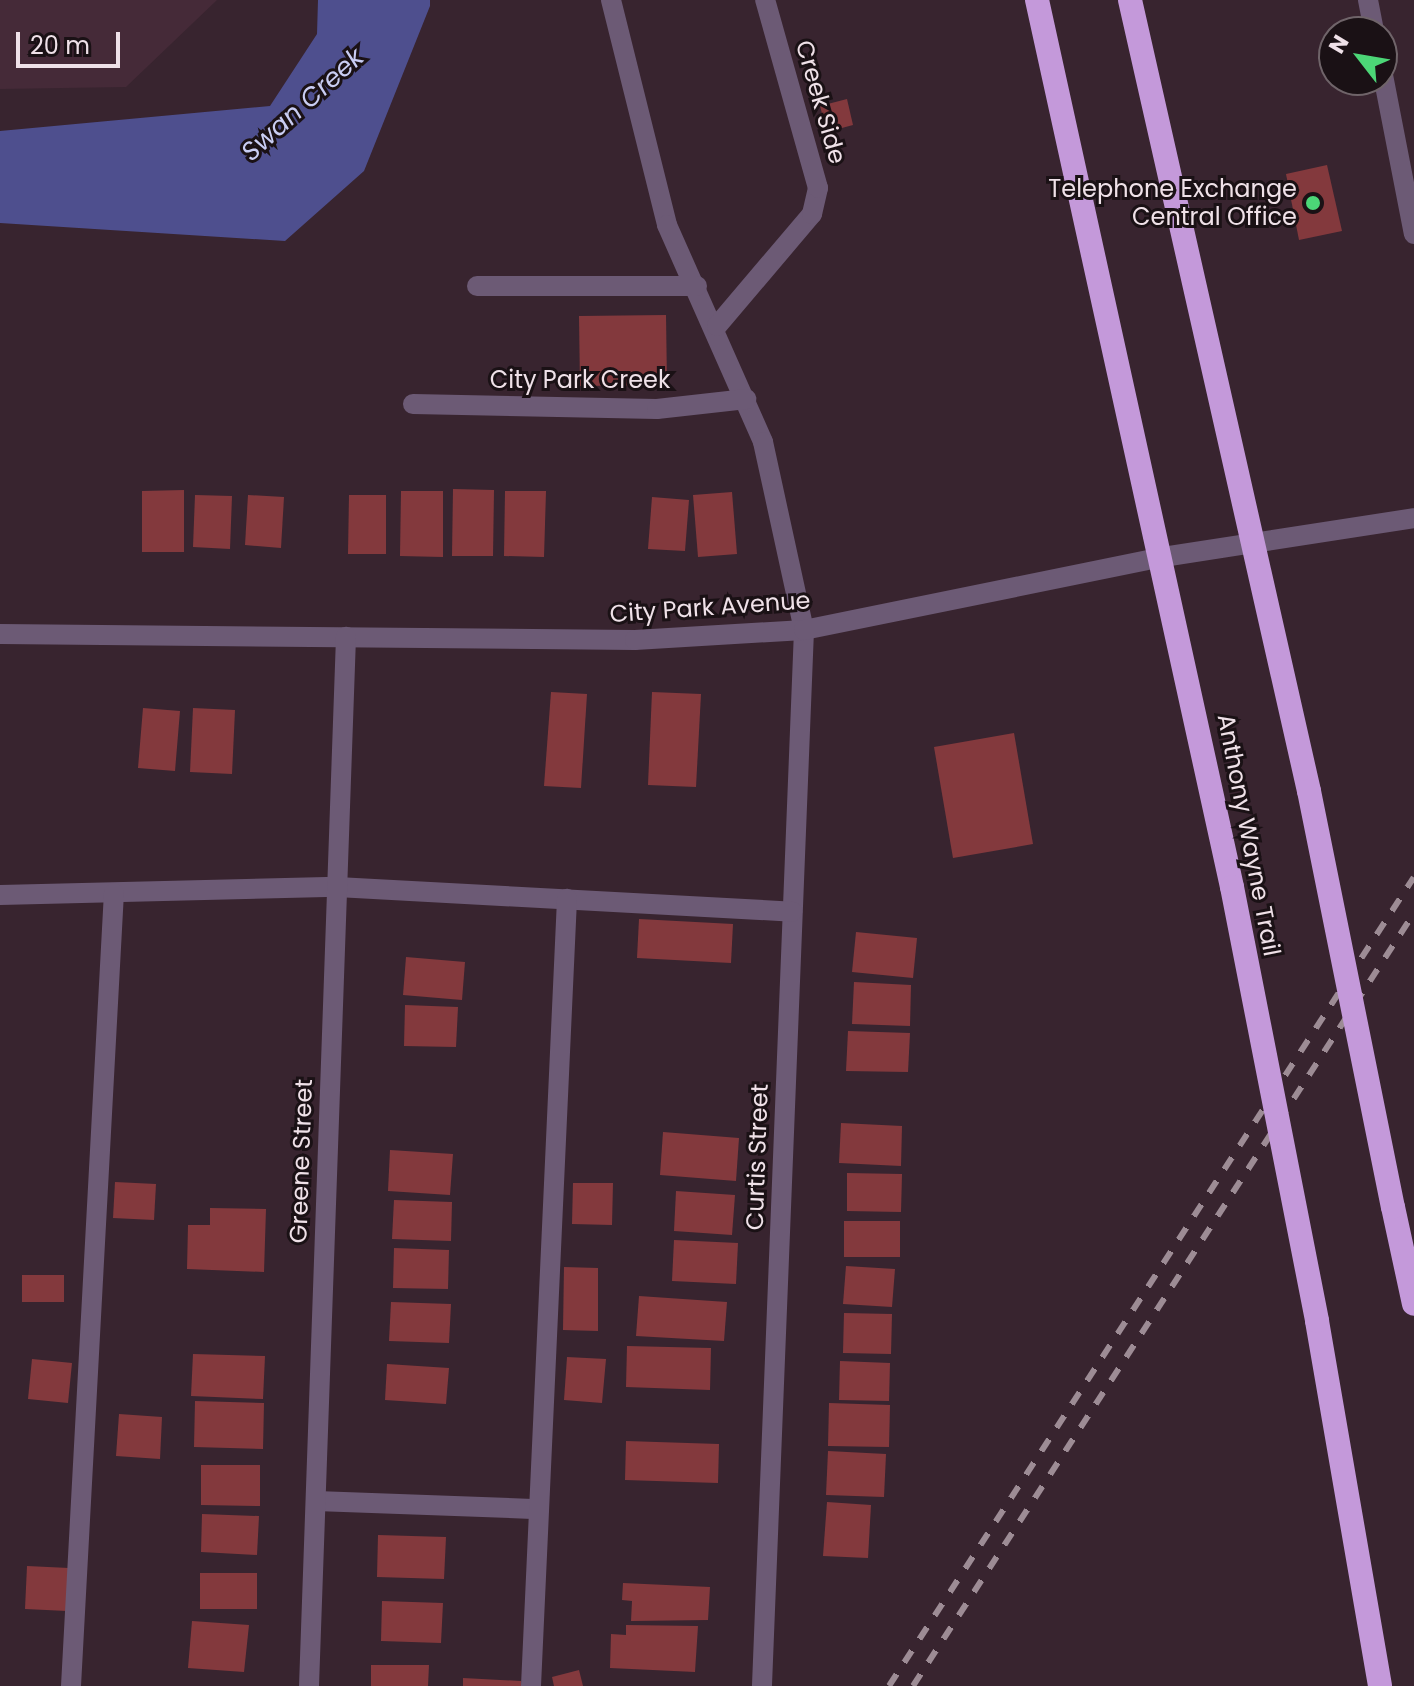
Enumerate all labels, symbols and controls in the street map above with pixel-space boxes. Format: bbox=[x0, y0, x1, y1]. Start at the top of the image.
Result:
scale bar bbox=[20, 16, 124, 66]
north arrow bbox=[1318, 16, 1398, 96]
text: 20 m bbox=[30, 29, 90, 62]
text: N bbox=[1321, 29, 1356, 59]
street label: Creek Side bbox=[790, 37, 852, 167]
water label: Swan Creek bbox=[235, 42, 371, 168]
place label: Telephone Exchange Central Office bbox=[1048, 175, 1297, 231]
marker: Telephone Exchange Central Office bbox=[1304, 194, 1322, 212]
street label: City Park Creek bbox=[490, 366, 670, 394]
street label: City Park Avenue bbox=[609, 586, 811, 628]
street label: Anthony Wayne Trail bbox=[1211, 711, 1287, 959]
street label: Greene Street bbox=[284, 1078, 318, 1244]
street label: Curtis Street bbox=[740, 1083, 774, 1231]

